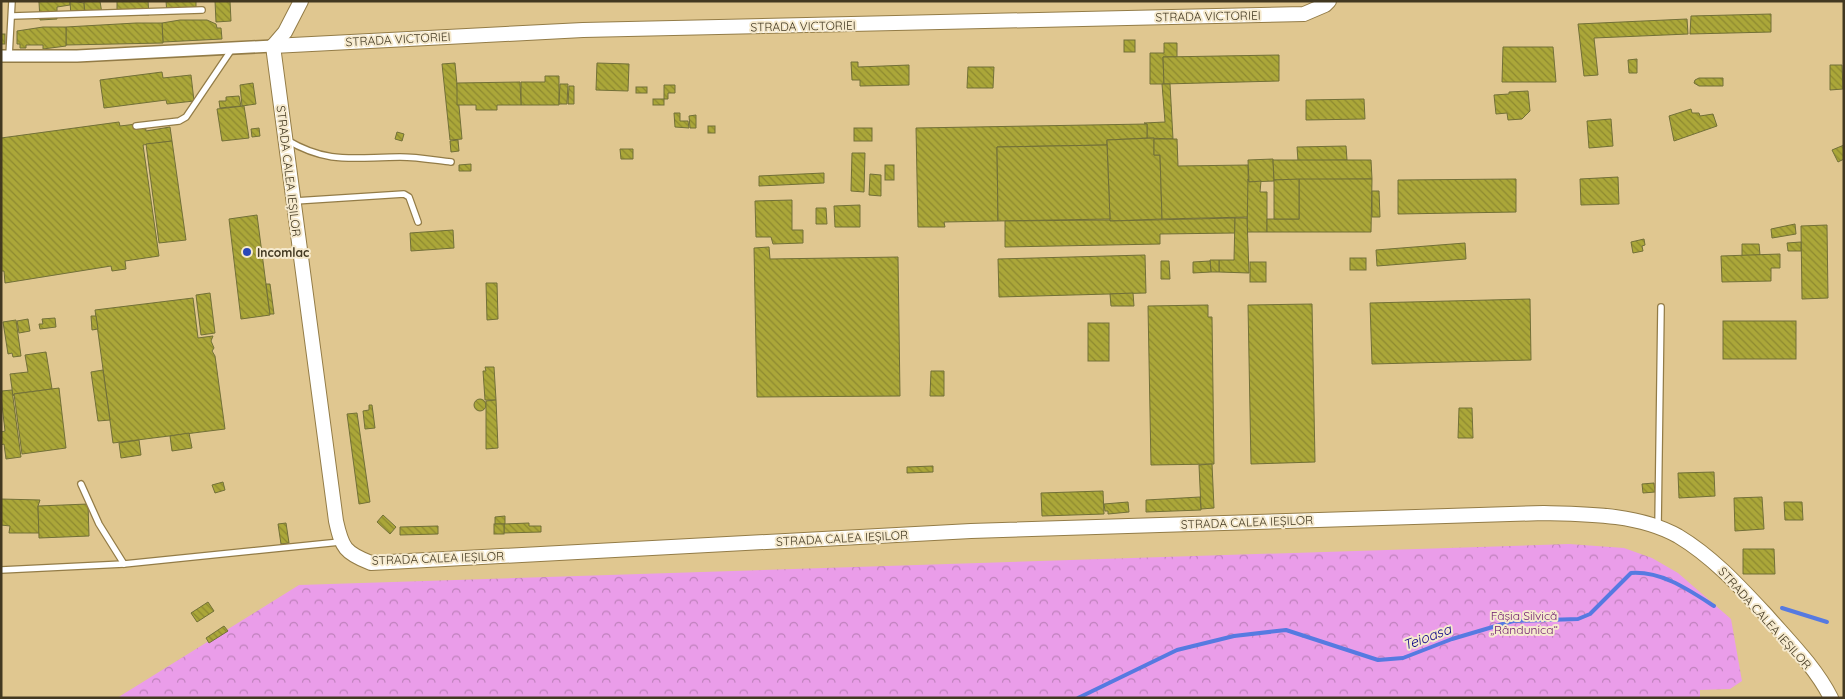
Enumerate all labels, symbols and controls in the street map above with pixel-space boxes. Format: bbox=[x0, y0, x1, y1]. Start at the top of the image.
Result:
street label: STRADA VICTORIEI bbox=[1155, 8, 1261, 24]
street label: STRADA VICTORIEI bbox=[750, 18, 856, 34]
street label: STRADA VICTORIEI bbox=[345, 29, 451, 49]
street label: STRADA CALEA IEȘILOR bbox=[273, 104, 305, 238]
place label: Incomlac bbox=[257, 245, 309, 260]
marker: Incomlac bbox=[241, 246, 253, 258]
street label: STRADA CALEA IEȘILOR bbox=[1181, 512, 1313, 532]
street label: STRADA CALEA IEȘILOR bbox=[776, 527, 908, 549]
street label: STRADA CALEA IEȘILOR bbox=[372, 548, 504, 568]
street label: STRADA CALEA IEȘILOR bbox=[1715, 564, 1815, 672]
park label: Fâşia Silvică „Rândunica“ bbox=[1490, 608, 1558, 637]
water label: Teioasa bbox=[1401, 620, 1455, 654]

